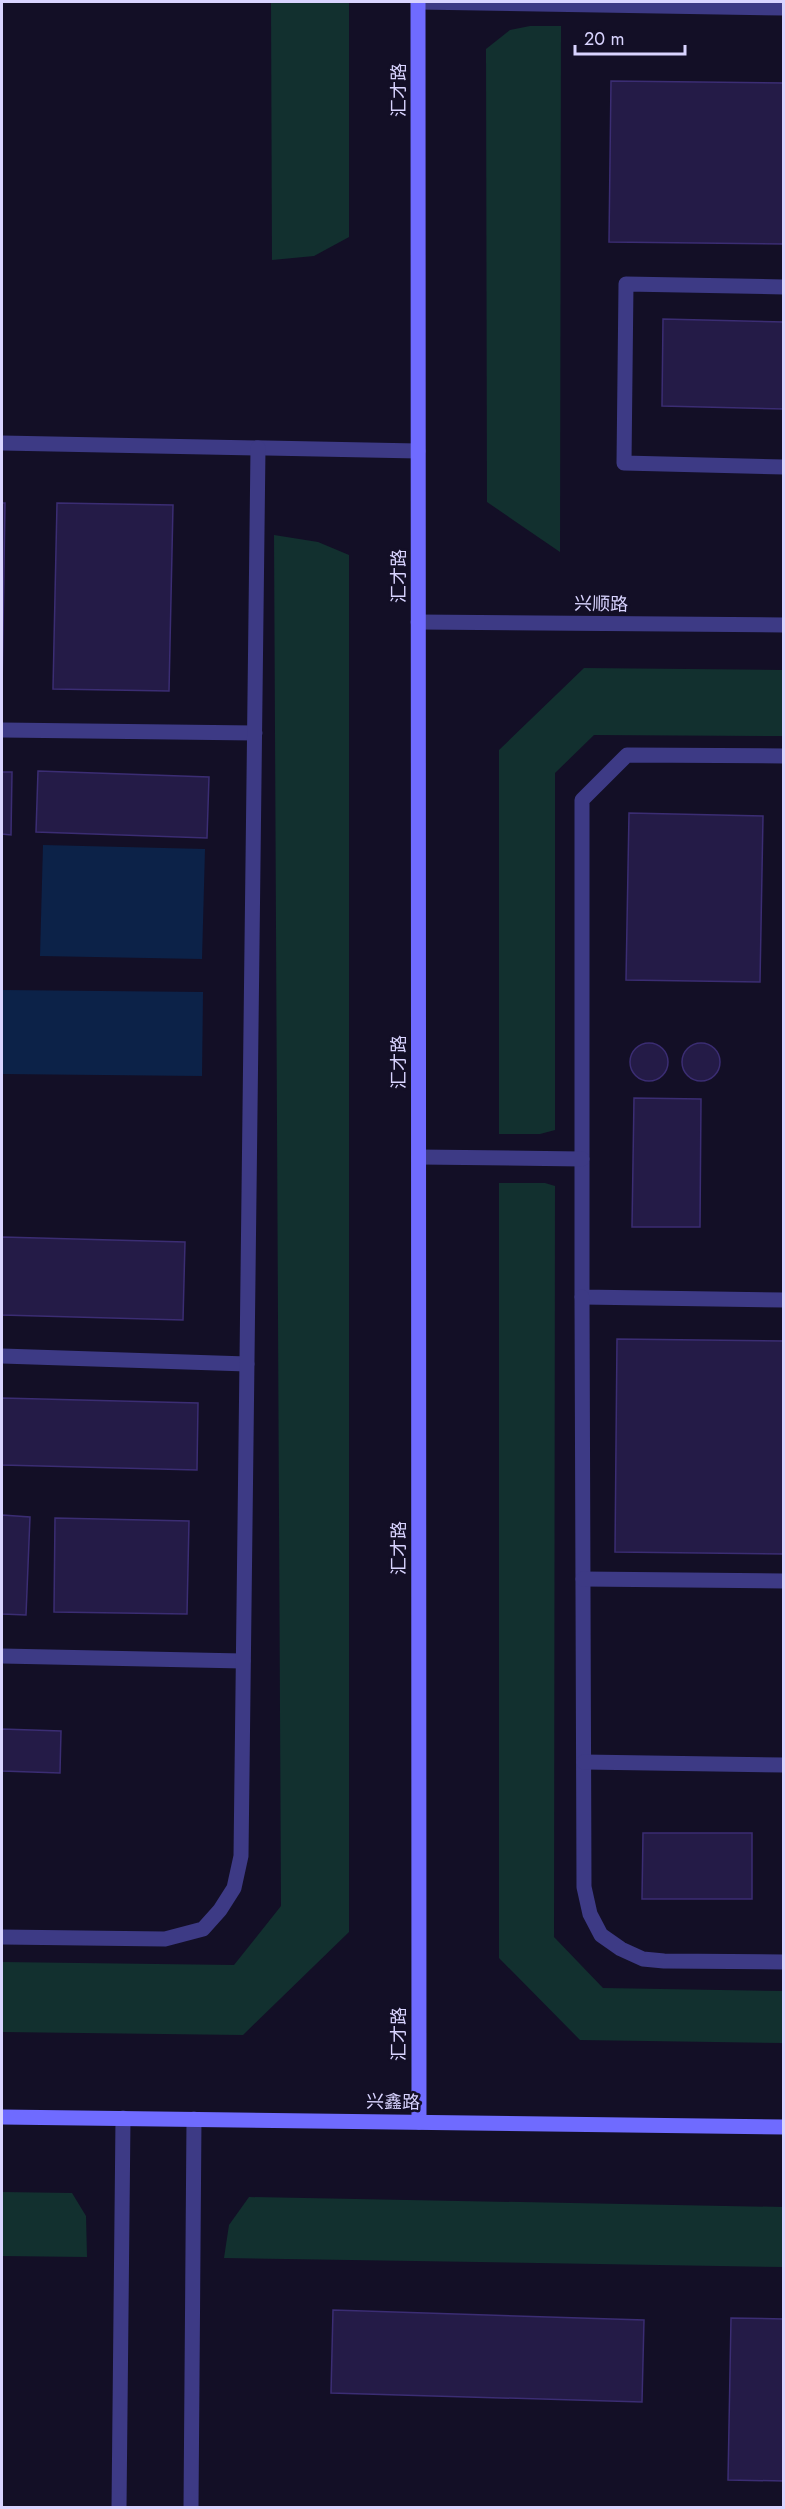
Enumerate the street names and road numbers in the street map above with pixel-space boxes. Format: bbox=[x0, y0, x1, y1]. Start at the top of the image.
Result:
street label: 汇才路 bbox=[386, 63, 412, 117]
street label: 汇才路 bbox=[386, 549, 412, 603]
street label: 兴顺路 bbox=[574, 591, 628, 617]
street label: 汇才路 bbox=[386, 1035, 412, 1089]
street label: 汇才路 bbox=[386, 1521, 412, 1575]
street label: 汇才路 bbox=[386, 2007, 412, 2061]
street label: 兴鑫路 bbox=[366, 2089, 420, 2115]

